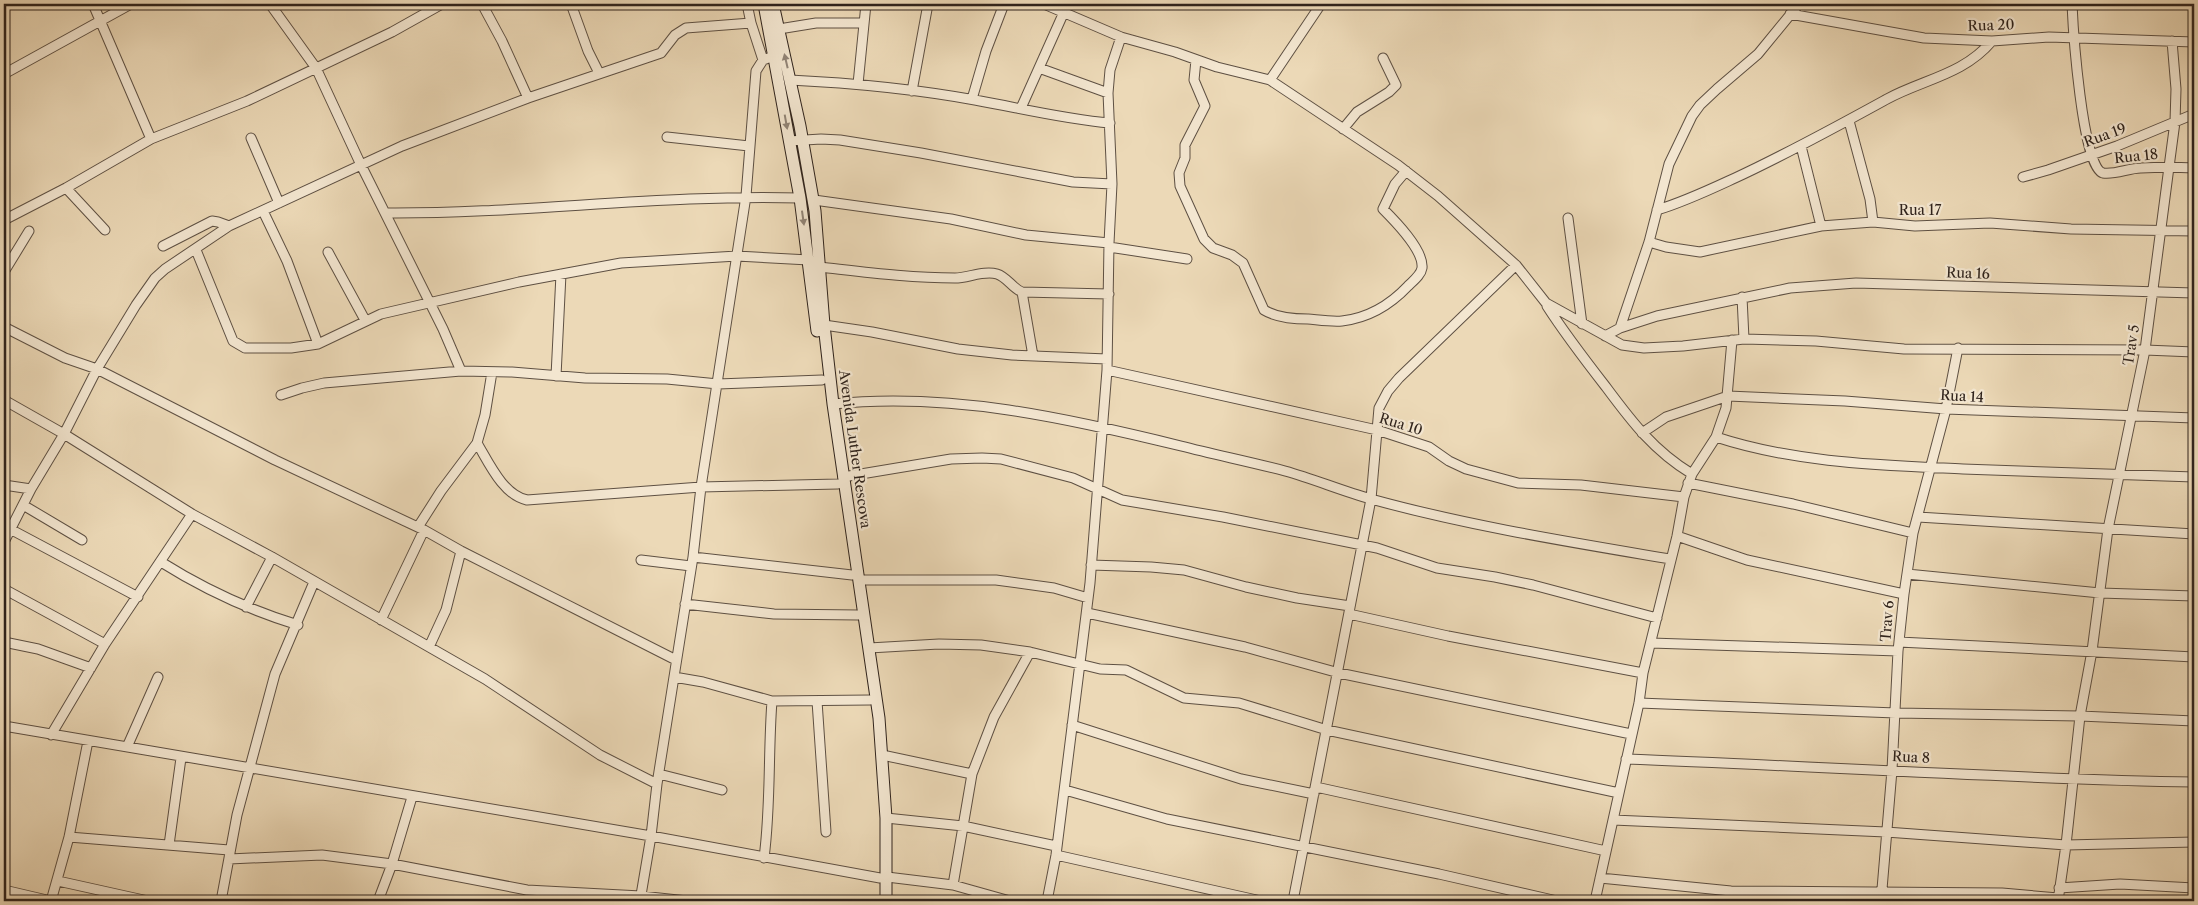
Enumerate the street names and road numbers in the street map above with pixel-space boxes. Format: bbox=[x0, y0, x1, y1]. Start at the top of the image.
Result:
street label: Rua 20 bbox=[1967, 15, 2015, 35]
street label: Rua 19 bbox=[2081, 119, 2129, 151]
street label: Rua 18 bbox=[2113, 145, 2159, 167]
street label: Rua 17 bbox=[1899, 201, 1941, 219]
street label: Rua 16 bbox=[1946, 263, 1990, 283]
street label: Trav 5 bbox=[2119, 323, 2143, 367]
street label: Avenida Luther Rescova bbox=[835, 368, 875, 530]
street label: Rua 14 bbox=[1940, 386, 1984, 406]
street label: Rua 10 bbox=[1377, 409, 1425, 439]
street label: Trav 6 bbox=[1876, 600, 1898, 642]
street label: Rua 8 bbox=[1892, 747, 1930, 767]

